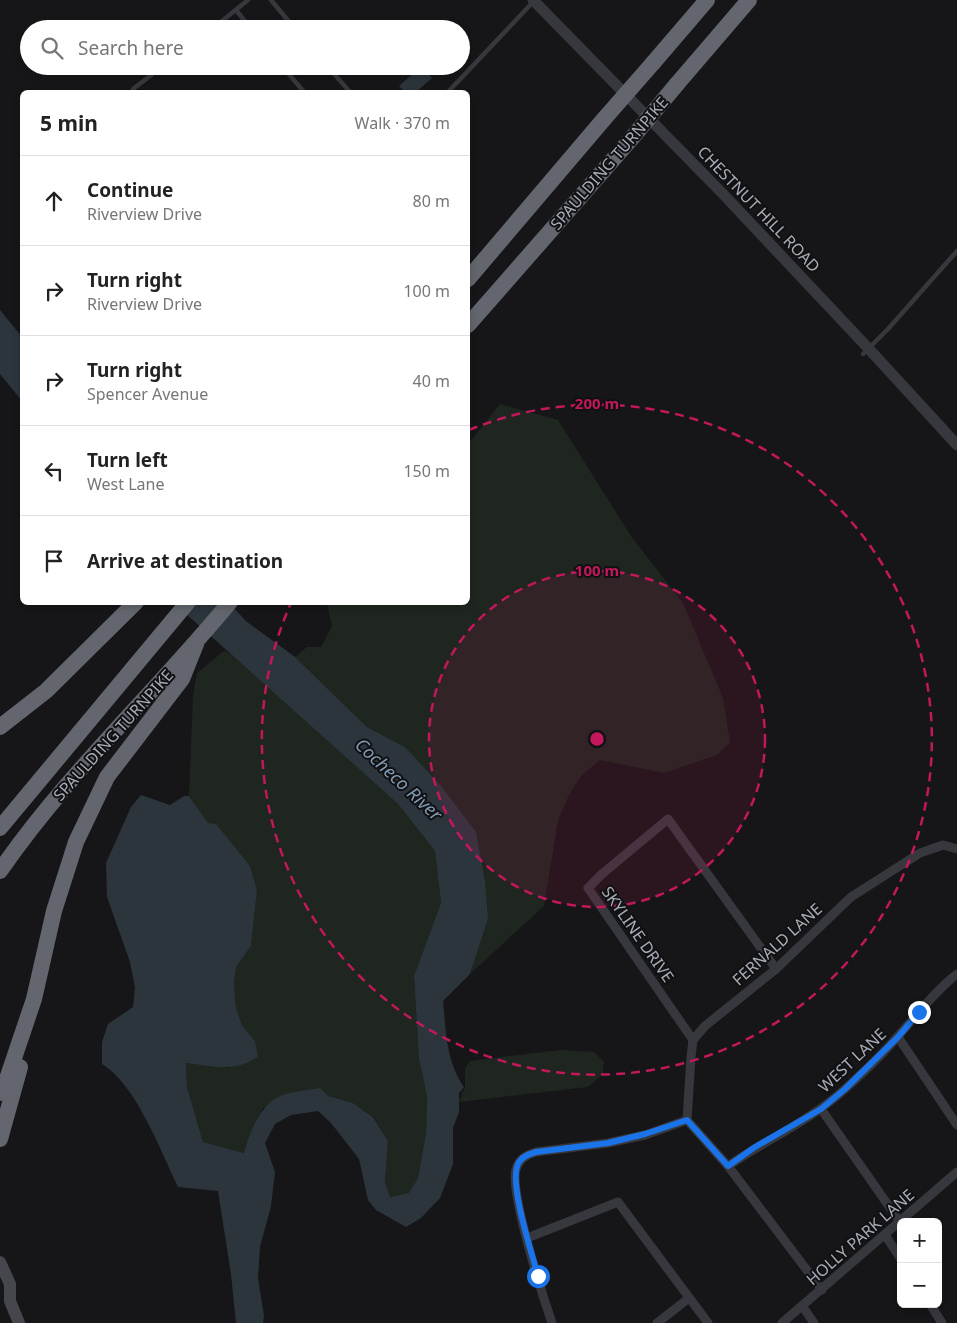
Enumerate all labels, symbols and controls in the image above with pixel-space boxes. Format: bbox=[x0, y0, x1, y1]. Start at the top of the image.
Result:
search box bbox=[20, 20, 470, 75]
icon: search bbox=[38, 34, 66, 62]
text: Search here bbox=[78, 35, 184, 61]
street label: SPAULDING TURNPIKE bbox=[545, 92, 673, 234]
text: 5 min bbox=[40, 109, 98, 137]
text: Walk · 370 m bbox=[355, 112, 450, 134]
street label: CHESTNUT HILL ROAD bbox=[693, 141, 825, 277]
text: Continue bbox=[87, 177, 173, 203]
icon: ahead bbox=[40, 187, 68, 215]
text: 80 m bbox=[413, 190, 450, 212]
text: Riverview Drive bbox=[87, 203, 202, 225]
text: Turn right bbox=[87, 267, 182, 293]
icon: right bbox=[40, 277, 68, 305]
text: 100 m bbox=[403, 280, 450, 302]
text: Riverview Drive bbox=[87, 293, 202, 315]
text: Turn right bbox=[87, 357, 182, 383]
icon: right bbox=[40, 367, 68, 395]
text: 40 m bbox=[413, 370, 450, 392]
text: Spencer Avenue bbox=[87, 383, 208, 405]
text: 200 m bbox=[575, 393, 619, 413]
text: Turn left bbox=[87, 447, 168, 473]
icon: left bbox=[40, 457, 68, 485]
text: 150 m bbox=[403, 460, 450, 482]
text: West Lane bbox=[87, 473, 164, 495]
icon: arrive bbox=[40, 547, 68, 575]
text: Arrive at destination bbox=[87, 548, 283, 574]
text: 100 m bbox=[575, 560, 619, 580]
street label: SPAULDING TURNPIKE bbox=[48, 665, 178, 805]
centre of rings bbox=[588, 730, 606, 748]
water label: Cocheco River bbox=[350, 732, 448, 826]
street label: SKYLINE DRIVE bbox=[597, 882, 679, 986]
street label: FERNALD LANE bbox=[727, 898, 827, 990]
route end bbox=[908, 1001, 931, 1024]
street label: WEST LANE bbox=[813, 1023, 891, 1097]
street label: HOLLY PARK LANE bbox=[801, 1184, 919, 1290]
map controls bbox=[897, 1218, 942, 1308]
button: + bbox=[897, 1218, 942, 1263]
button: − bbox=[897, 1263, 942, 1308]
route start bbox=[527, 1265, 550, 1288]

